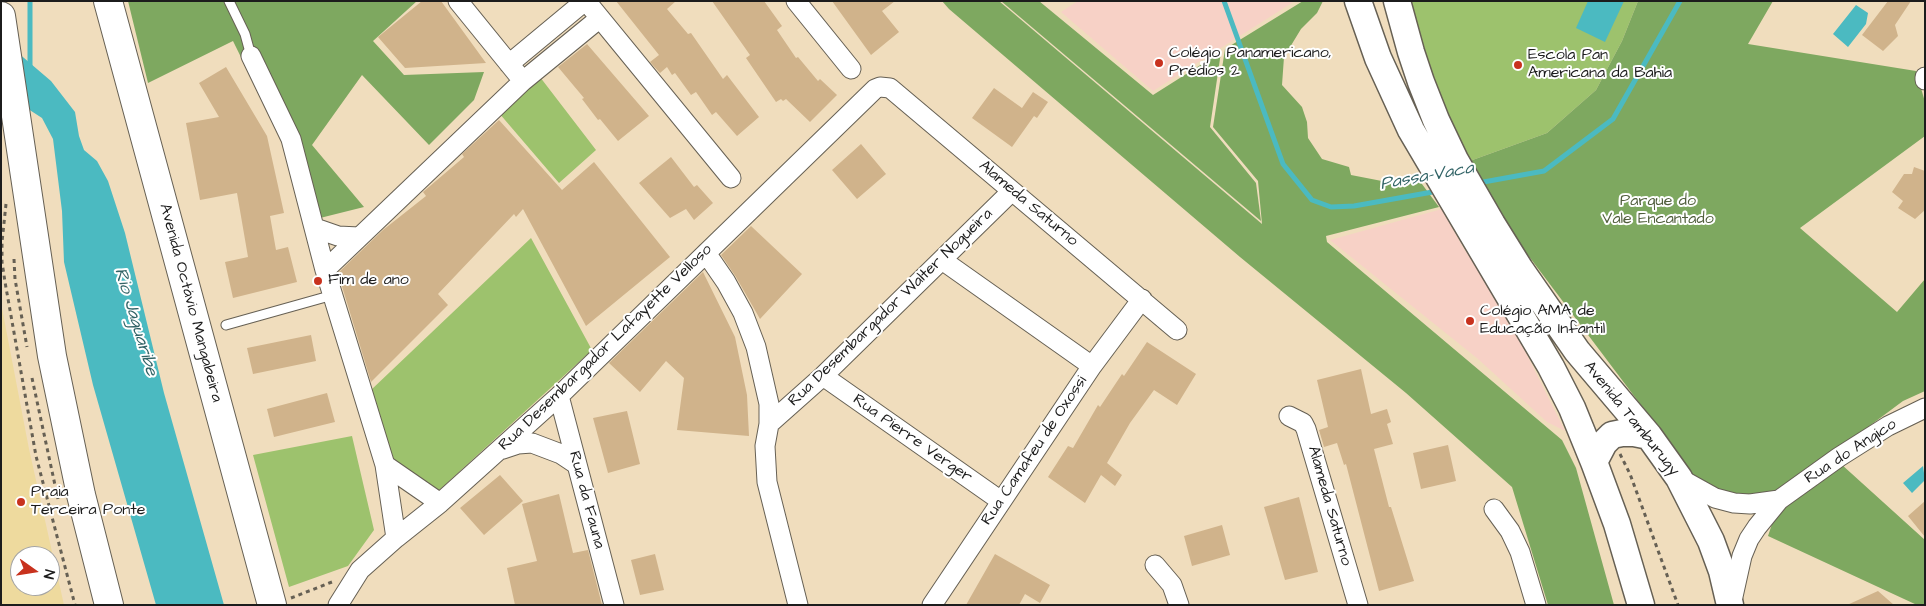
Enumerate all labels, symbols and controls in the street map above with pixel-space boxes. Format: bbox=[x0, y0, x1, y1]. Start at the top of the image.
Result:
place label: Colégio Panamericano, Prédios 2 bbox=[1169, 44, 1332, 82]
place label: Escola Pan Americana da Bahia bbox=[1528, 46, 1672, 84]
marker: Colégio Panamericano, Prédios 2 bbox=[1153, 57, 1165, 69]
marker: Escola Pan Americana da Bahia bbox=[1512, 59, 1524, 71]
street label: Alameda Saturno bbox=[974, 157, 1082, 251]
water label: Passa-Vaca bbox=[1379, 158, 1475, 196]
park label: Parque do Vale Encantado bbox=[1602, 192, 1714, 230]
street label: Avenida Octávio Mangabeira bbox=[154, 202, 226, 404]
street label: Rua Desembargador Walter Nogueira bbox=[785, 205, 997, 411]
street label: Rua Desembargador Lafayette Velloso bbox=[495, 241, 717, 455]
water label: Rio Jaguaribe bbox=[108, 265, 162, 379]
place label: Fim de ano bbox=[328, 271, 409, 291]
marker: Fim de ano bbox=[312, 275, 324, 287]
place label: Colégio AMA de Educação Infantil bbox=[1480, 302, 1605, 340]
marker: Colégio AMA de Educação Infantil bbox=[1464, 315, 1476, 327]
street label: Avenida Tamburugy bbox=[1579, 358, 1683, 480]
street label: Rua Camafeu de Oxossi bbox=[978, 373, 1092, 529]
street label: Rua Pierre Verger bbox=[849, 391, 975, 487]
street label: Rua do Angico bbox=[1801, 415, 1901, 489]
street label: Alameda Saturno bbox=[1303, 444, 1355, 568]
street label: Rua da Fauna bbox=[564, 449, 608, 551]
place label: Praia Terceira Ponte bbox=[31, 483, 145, 521]
marker: Praia Terceira Ponte bbox=[15, 496, 27, 508]
north arrow bbox=[10, 546, 60, 596]
text: N bbox=[38, 568, 59, 581]

